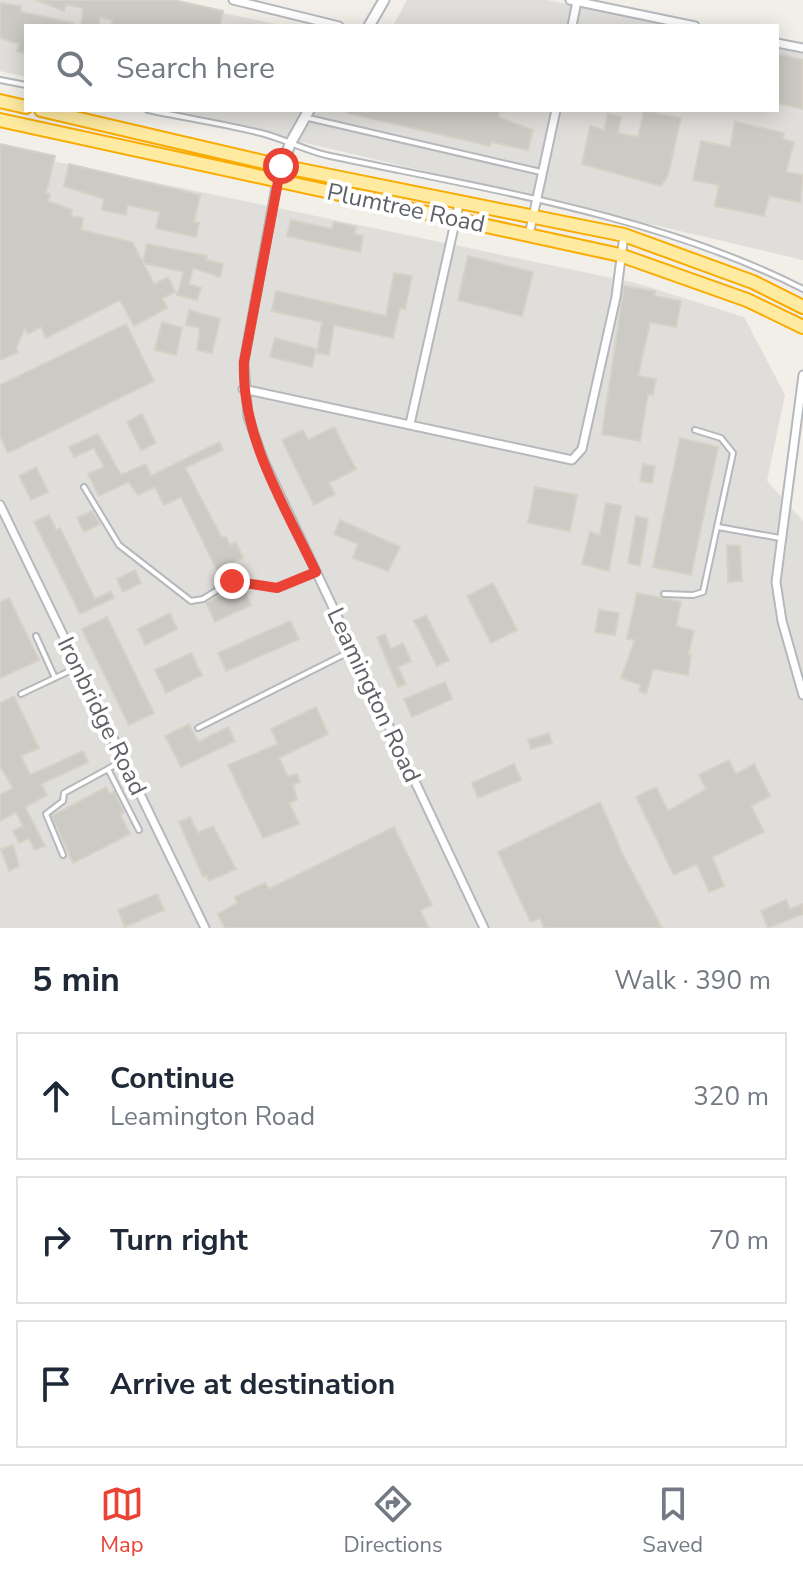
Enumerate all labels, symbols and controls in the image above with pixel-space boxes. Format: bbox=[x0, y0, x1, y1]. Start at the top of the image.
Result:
search box bbox=[24, 24, 779, 112]
icon: search bbox=[52, 46, 96, 90]
text: Search here bbox=[116, 48, 275, 89]
route start bbox=[263, 148, 299, 184]
street label: Plumtree Road bbox=[324, 176, 488, 240]
route end bbox=[214, 563, 250, 599]
street label: Leamington Road bbox=[319, 602, 429, 788]
street label: Ironbridge Road bbox=[50, 631, 154, 801]
text: 5 min bbox=[32, 957, 120, 1003]
text: Walk · 390 m bbox=[614, 963, 771, 998]
text: Continue bbox=[110, 1058, 235, 1099]
icon: ahead bbox=[34, 1074, 78, 1118]
text: 320 m bbox=[693, 1079, 769, 1114]
text: Leamington Road bbox=[110, 1099, 315, 1134]
icon: right bbox=[34, 1218, 78, 1262]
text: Turn right bbox=[110, 1220, 248, 1261]
text: 70 m bbox=[709, 1223, 769, 1258]
icon: arrive bbox=[34, 1362, 78, 1406]
text: Arrive at destination bbox=[110, 1364, 395, 1405]
tab: Map bbox=[100, 1482, 144, 1560]
tab: Directions bbox=[344, 1482, 443, 1560]
tab: Saved bbox=[642, 1482, 703, 1560]

